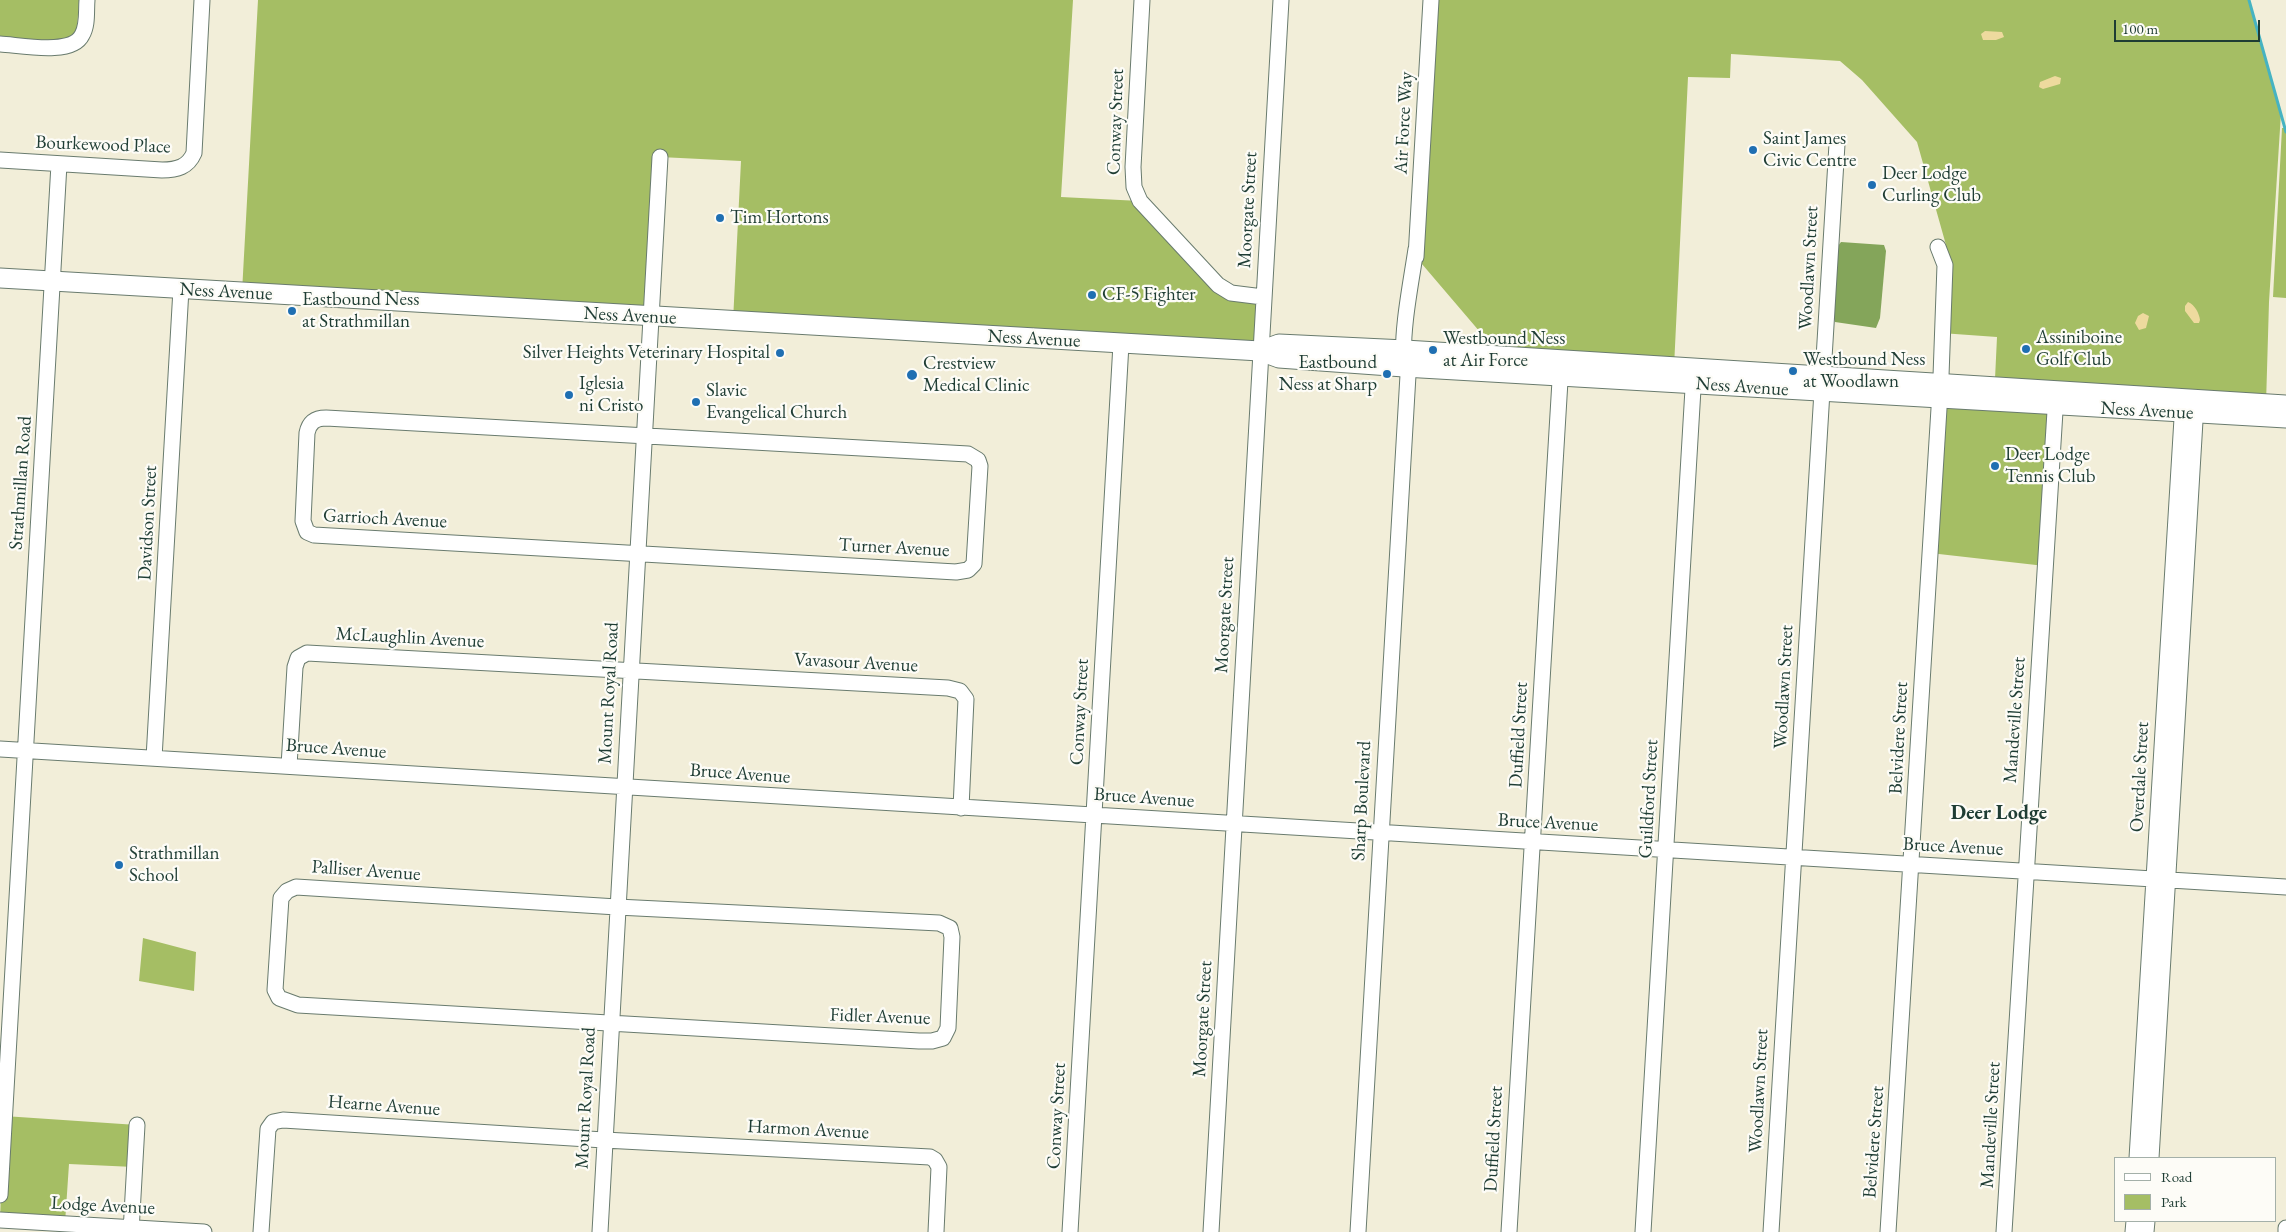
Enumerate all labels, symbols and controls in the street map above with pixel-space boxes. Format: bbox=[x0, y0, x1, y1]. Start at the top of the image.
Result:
scale bar bbox=[2116, 10, 2262, 42]
text: 100 m bbox=[2122, 19, 2158, 38]
street label: Conway Street bbox=[1103, 68, 1129, 176]
street label: Air Force Way bbox=[1390, 71, 1418, 175]
place label: Saint James Civic Centre bbox=[1763, 128, 1856, 172]
street label: Bourkewood Place bbox=[35, 131, 171, 159]
marker: Saint James Civic Centre bbox=[1747, 144, 1759, 156]
street label: Moorgate Street bbox=[1234, 151, 1262, 269]
place label: Deer Lodge Curling Club bbox=[1882, 163, 1981, 207]
marker: Deer Lodge Curling Club bbox=[1866, 179, 1878, 191]
street label: Woodlawn Street bbox=[1794, 205, 1824, 331]
place label: Tim Hortons bbox=[730, 207, 829, 229]
marker: Tim Hortons bbox=[714, 212, 726, 224]
street label: Ness Avenue bbox=[179, 278, 273, 306]
place label: CF-5 Fighter bbox=[1102, 284, 1195, 306]
place label: Eastbound Ness at Strathmillan bbox=[302, 289, 419, 333]
marker: CF-5 Fighter bbox=[1086, 289, 1098, 301]
street label: Ness Avenue bbox=[583, 302, 677, 330]
marker: Eastbound Ness at Strathmillan bbox=[286, 305, 298, 317]
street label: Ness Avenue bbox=[987, 325, 1081, 353]
place label: Assiniboine Golf Club bbox=[2036, 327, 2122, 371]
place label: Westbound Ness at Air Force bbox=[1443, 328, 1565, 372]
place label: Silver Heights Veterinary Hospital bbox=[523, 342, 770, 364]
marker: Assiniboine Golf Club bbox=[2020, 343, 2032, 355]
marker: Westbound Ness at Air Force bbox=[1427, 344, 1439, 356]
marker: Silver Heights Veterinary Hospital bbox=[774, 347, 786, 359]
place label: Westbound Ness at Woodlawn bbox=[1803, 349, 1925, 393]
place label: Eastbound Ness at Sharp bbox=[1279, 352, 1377, 396]
place label: Crestview Medical Clinic bbox=[923, 353, 1030, 397]
marker: Westbound Ness at Woodlawn bbox=[1787, 365, 1799, 377]
marker: Crestview Medical Clinic bbox=[905, 368, 919, 382]
marker: Eastbound Ness at Sharp bbox=[1381, 368, 1393, 380]
street label: Ness Avenue bbox=[1695, 372, 1789, 402]
place label: Iglesia ni Cristo bbox=[579, 373, 643, 417]
place label: Slavic Evangelical Church bbox=[706, 380, 847, 424]
marker: Iglesia ni Cristo bbox=[563, 389, 575, 401]
marker: Slavic Evangelical Church bbox=[690, 396, 702, 408]
street label: Ness Avenue bbox=[2100, 397, 2194, 425]
street label: Strathmillan Road bbox=[5, 415, 37, 551]
place label: Deer Lodge Tennis Club bbox=[2005, 444, 2096, 488]
marker: Deer Lodge Tennis Club bbox=[1989, 460, 2001, 472]
street label: Davidson Street bbox=[134, 465, 162, 581]
street label: Garrioch Avenue bbox=[322, 504, 448, 534]
street label: Turner Avenue bbox=[838, 534, 950, 562]
street label: Moorgate Street bbox=[1211, 556, 1239, 674]
street label: Mount Royal Road bbox=[594, 621, 624, 765]
street label: McLaughlin Avenue bbox=[335, 623, 485, 653]
street label: Woodlawn Street bbox=[1769, 624, 1799, 750]
street label: Vavasour Avenue bbox=[794, 648, 918, 678]
street label: Mandeville Street bbox=[1999, 656, 2031, 784]
street label: Conway Street bbox=[1066, 658, 1094, 766]
street label: Duffield Street bbox=[1505, 681, 1533, 789]
street label: Belvidere Street bbox=[1885, 681, 1913, 795]
street label: Overdale Street bbox=[2126, 721, 2154, 833]
street label: Bruce Avenue bbox=[285, 734, 387, 764]
street label: Guildford Street bbox=[1634, 739, 1664, 859]
street label: Sharp Boulevard bbox=[1347, 740, 1377, 862]
street label: Bruce Avenue bbox=[689, 759, 791, 789]
street label: Bruce Avenue bbox=[1093, 783, 1195, 813]
district label: Deer Lodge bbox=[1951, 802, 2047, 826]
street label: Bruce Avenue bbox=[1497, 809, 1599, 837]
street label: Bruce Avenue bbox=[1902, 833, 2004, 861]
place label: Strathmillan School bbox=[129, 843, 220, 887]
street label: Palliser Avenue bbox=[311, 856, 421, 886]
marker: Strathmillan School bbox=[113, 859, 125, 871]
street label: Moorgate Street bbox=[1189, 960, 1217, 1078]
street label: Fidler Avenue bbox=[829, 1004, 931, 1030]
street label: Mount Royal Road bbox=[571, 1026, 601, 1170]
street label: Woodlawn Street bbox=[1744, 1028, 1774, 1154]
street label: Mandeville Street bbox=[1976, 1061, 2006, 1189]
street label: Conway Street bbox=[1043, 1062, 1071, 1170]
street label: Duffield Street bbox=[1480, 1085, 1508, 1193]
street label: Belvidere Street bbox=[1859, 1085, 1889, 1199]
street label: Hearne Avenue bbox=[327, 1091, 441, 1121]
street label: Harmon Avenue bbox=[747, 1115, 869, 1145]
legend bbox=[2114, 1157, 2276, 1222]
text: Road bbox=[2161, 1167, 2192, 1186]
street label: Lodge Avenue bbox=[50, 1192, 156, 1220]
text: Park bbox=[2161, 1192, 2187, 1211]

